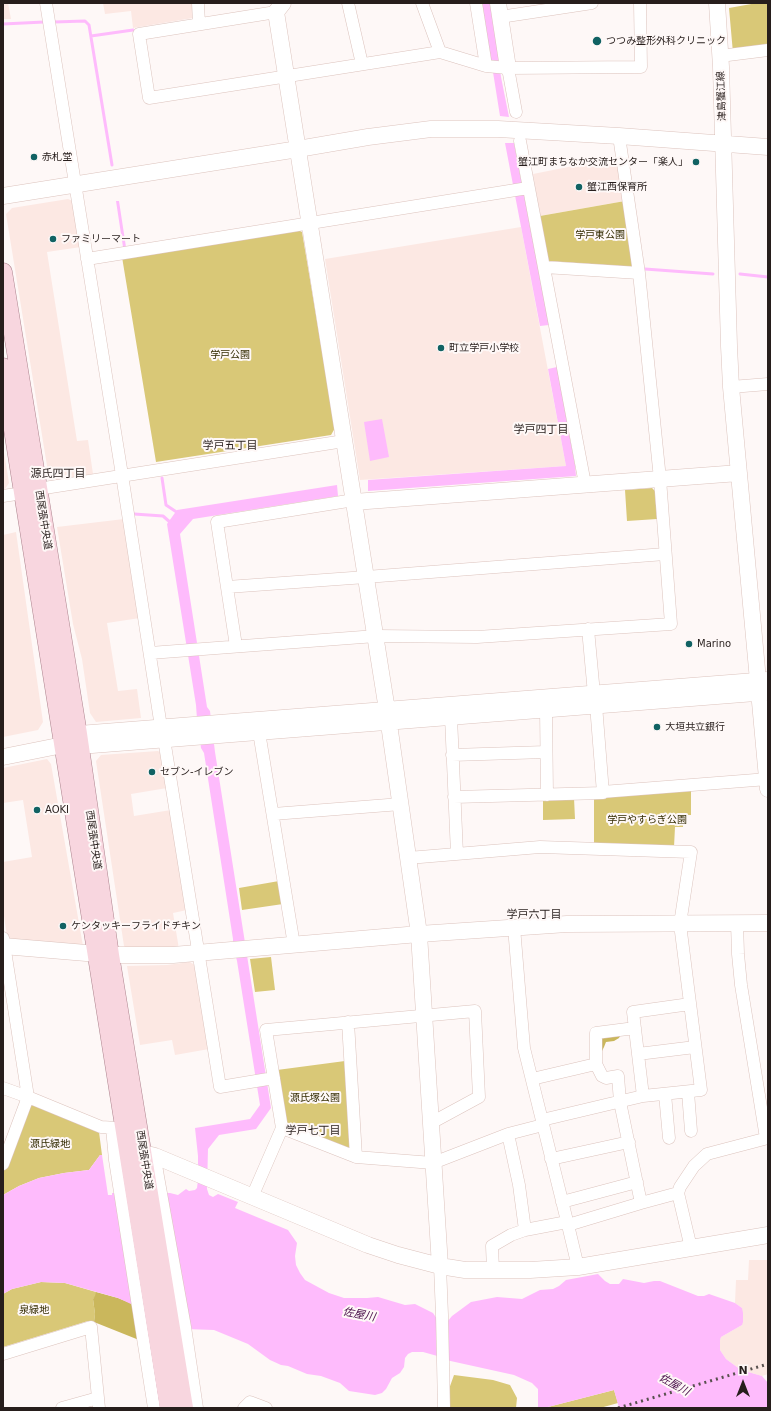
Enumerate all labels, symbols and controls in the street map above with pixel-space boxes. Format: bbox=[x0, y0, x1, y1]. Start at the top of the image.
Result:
marker: つつみ整形外科クリニック bbox=[591, 35, 603, 47]
place label: つつみ整形外科クリニック bbox=[606, 35, 726, 47]
street label: 津島蟹江線 bbox=[715, 71, 729, 121]
place label: 赤札堂 bbox=[42, 151, 72, 163]
marker: 赤札堂 bbox=[29, 152, 39, 162]
place label: 蟹江町まちなか交流センター「楽人」 bbox=[518, 156, 688, 168]
marker: 蟹江町まちなか交流センター「楽人」 bbox=[691, 157, 701, 167]
place label: 蟹江西保育所 bbox=[587, 181, 647, 193]
marker: 蟹江西保育所 bbox=[574, 182, 584, 192]
park label: 学戸東公園 bbox=[575, 229, 625, 241]
place label: ファミリーマート bbox=[61, 233, 141, 245]
marker: ファミリーマート bbox=[48, 234, 58, 244]
place label: 町立学戸小学校 bbox=[449, 342, 519, 354]
marker: 町立学戸小学校 bbox=[436, 343, 446, 353]
park label: 学戸公園 bbox=[210, 349, 250, 361]
district label: 学戸四丁目 bbox=[514, 423, 568, 437]
district label: 学戸五丁目 bbox=[203, 439, 257, 453]
district label: 源氏四丁目 bbox=[31, 467, 85, 481]
street label: 西尾張中央道 bbox=[32, 489, 54, 551]
place label: Marino bbox=[697, 638, 731, 650]
marker: Marino bbox=[684, 639, 694, 649]
place label: 大垣共立銀行 bbox=[665, 721, 725, 733]
marker: 大垣共立銀行 bbox=[652, 722, 662, 732]
place label: セブン-イレブン bbox=[160, 766, 234, 778]
marker: セブン-イレブン bbox=[147, 767, 157, 777]
place label: AOKI bbox=[45, 804, 69, 816]
marker: AOKI bbox=[32, 805, 42, 815]
street label: 西尾張中央道 bbox=[83, 809, 103, 871]
park label: 学戸やすらぎ公園 bbox=[607, 814, 687, 826]
district label: 学戸六丁目 bbox=[507, 908, 561, 922]
place label: ケンタッキーフライドチキン bbox=[71, 920, 201, 932]
marker: ケンタッキーフライドチキン bbox=[58, 921, 68, 931]
park label: 源氏塚公園 bbox=[290, 1092, 340, 1104]
district label: 学戸七丁目 bbox=[286, 1124, 340, 1138]
street label: 西尾張中央道 bbox=[133, 1129, 155, 1191]
park label: 源氏緑地 bbox=[30, 1138, 70, 1150]
park label: 泉緑地 bbox=[19, 1304, 49, 1316]
water label: 佐屋川 bbox=[342, 1305, 376, 1325]
north arrow bbox=[723, 1363, 763, 1403]
text: N bbox=[738, 1364, 748, 1377]
water label: 佐屋川 bbox=[656, 1371, 692, 1399]

